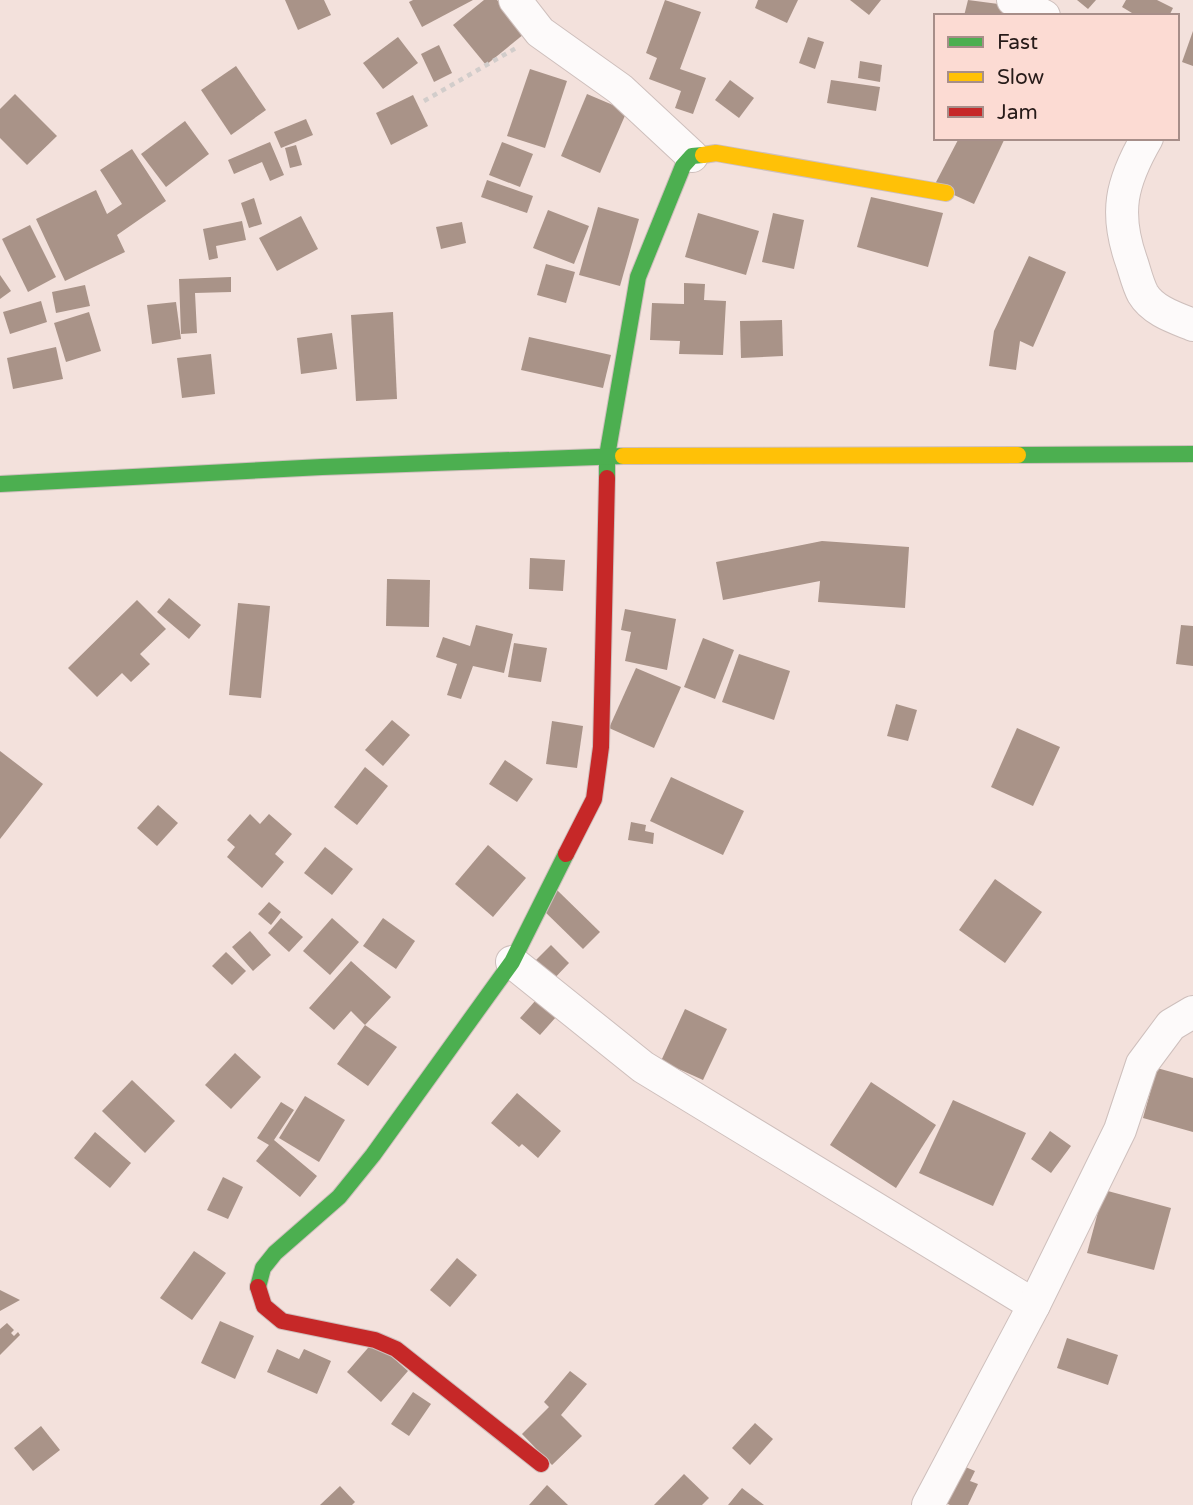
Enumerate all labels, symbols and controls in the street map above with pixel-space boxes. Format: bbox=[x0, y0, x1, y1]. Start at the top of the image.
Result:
legend bbox=[934, 14, 1179, 140]
text: Fast bbox=[997, 30, 1038, 55]
text: Slow bbox=[997, 65, 1045, 90]
text: Jam bbox=[997, 100, 1038, 125]

